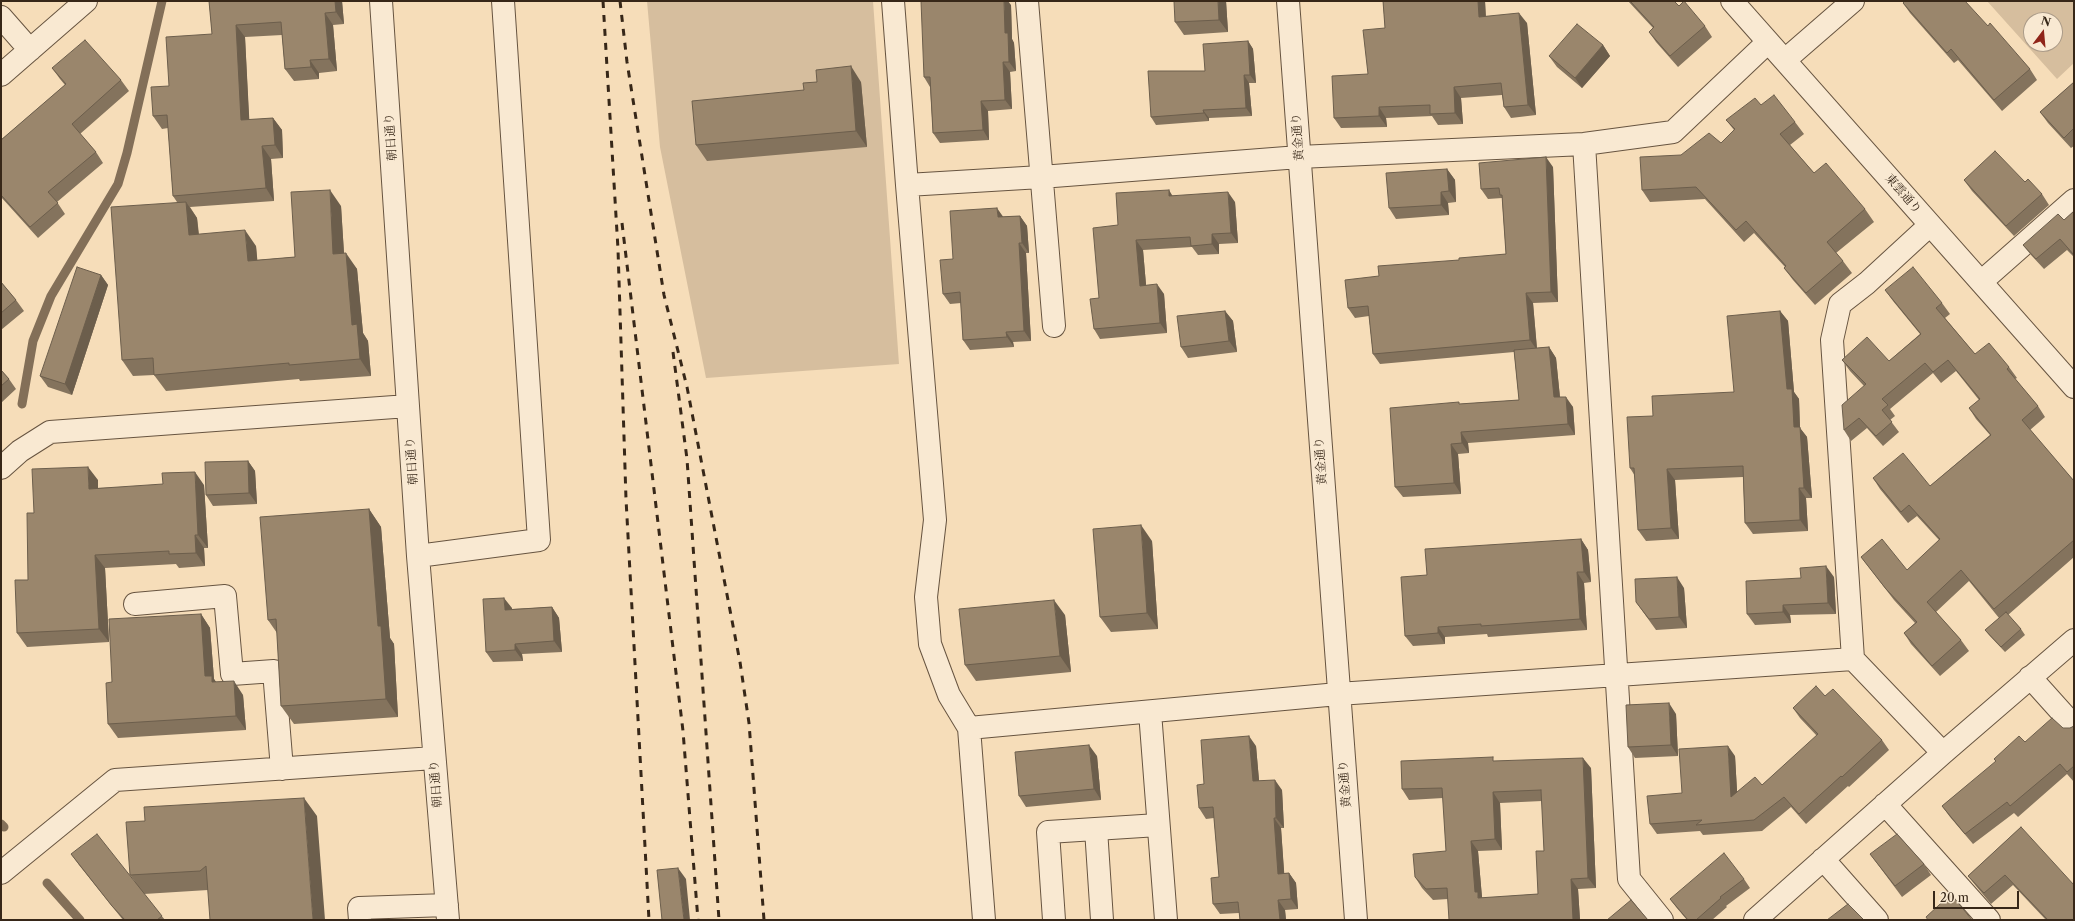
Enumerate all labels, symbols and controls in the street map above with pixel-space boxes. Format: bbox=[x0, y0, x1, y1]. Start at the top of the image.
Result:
north arrow bbox=[2023, 12, 2063, 52]
text: N bbox=[2040, 13, 2053, 29]
street label: 朝日通り bbox=[382, 113, 400, 161]
street label: 黄金通り bbox=[1289, 113, 1307, 161]
street label: 東雲通り bbox=[1882, 171, 1924, 217]
street label: 朝日通り bbox=[403, 437, 421, 485]
street label: 黄金通り bbox=[1312, 437, 1330, 485]
street label: 朝日通り bbox=[427, 759, 445, 809]
street label: 黄金通り bbox=[1336, 759, 1354, 809]
scale bar bbox=[1935, 883, 2021, 909]
text: 20 m bbox=[1940, 890, 1969, 905]

